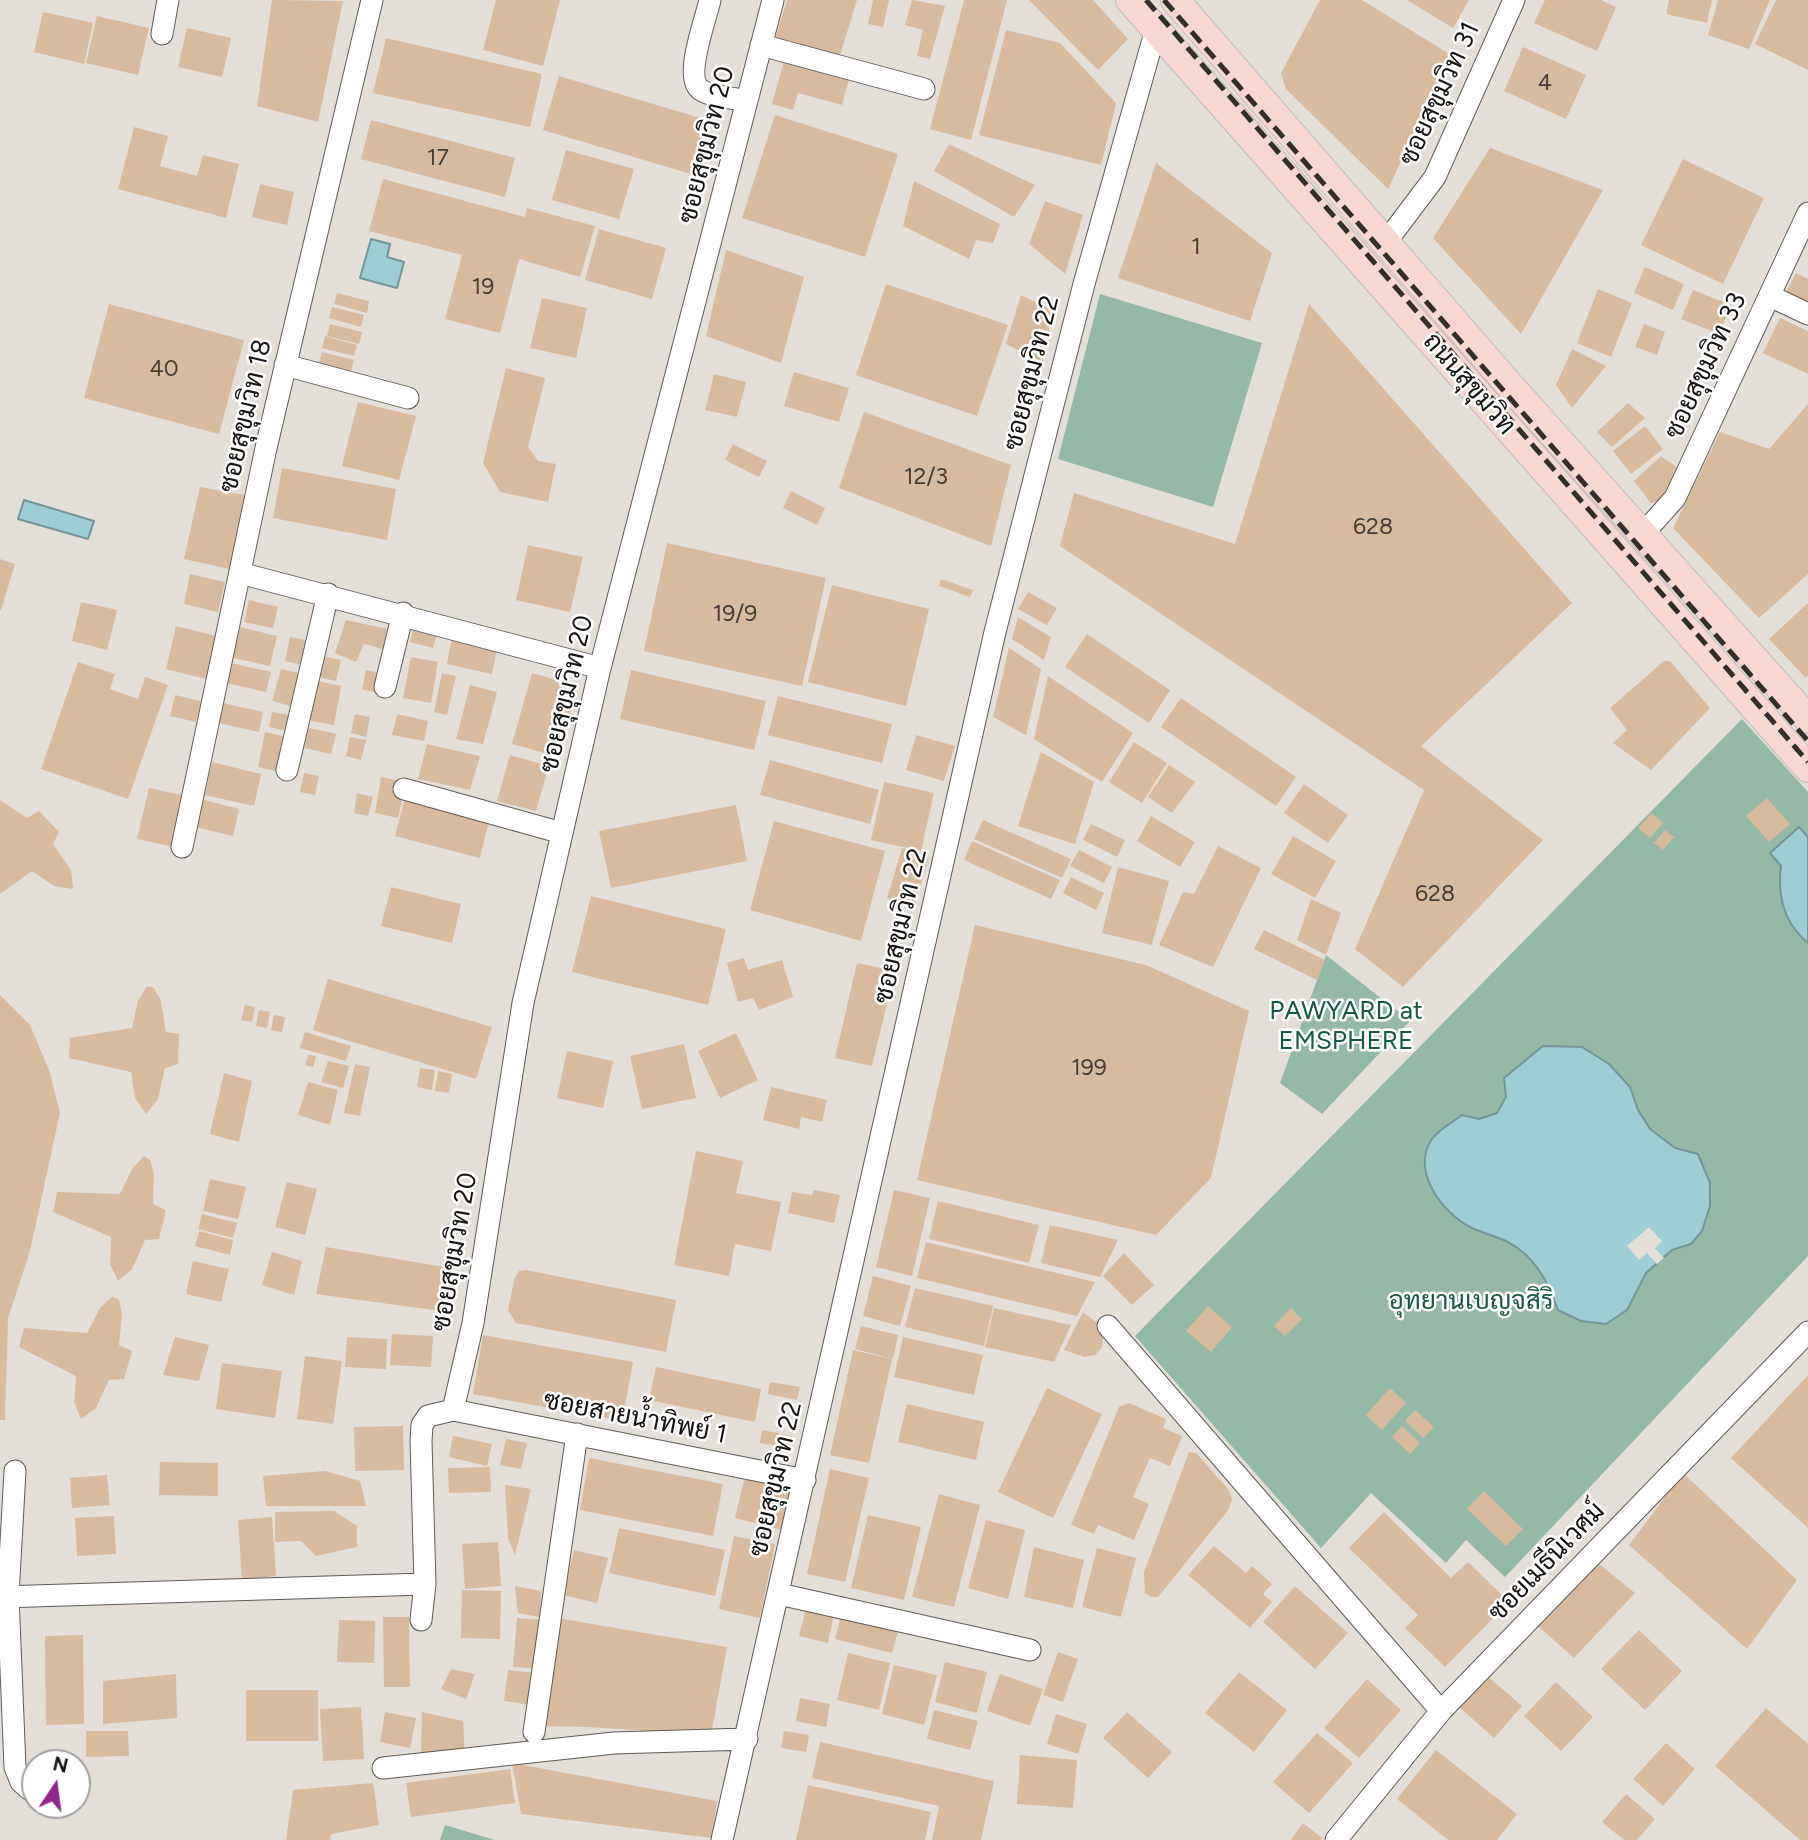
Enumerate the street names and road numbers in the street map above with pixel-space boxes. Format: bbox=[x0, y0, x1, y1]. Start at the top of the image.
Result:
street label: ซอยสุขุมวิท 31 bbox=[1393, 17, 1487, 171]
street label: ซอยสุขุมวิท 20 bbox=[672, 63, 742, 227]
street label: ซอยสุขุมวิท 33 bbox=[1659, 288, 1753, 444]
street label: ซอยสุขุมวิท 22 bbox=[998, 292, 1066, 454]
street label: ถนนสุขุมวิท bbox=[1416, 327, 1522, 441]
street label: ซอยสุขุมวิท 18 bbox=[213, 336, 279, 496]
street label: ซอยสุขุมวิท 20 bbox=[534, 612, 600, 776]
street label: ซอยสุขุมวิท 22 bbox=[868, 845, 934, 1007]
street label: ซอยสุขุมวิท 20 bbox=[426, 1170, 484, 1334]
street label: ซอยสายน้ำทิพย์ 1 bbox=[541, 1385, 729, 1451]
street label: ซอยสุขุมวิท 22 bbox=[743, 1398, 809, 1560]
street label: ซอยเมธีนิเวศม์ bbox=[1482, 1496, 1612, 1628]

